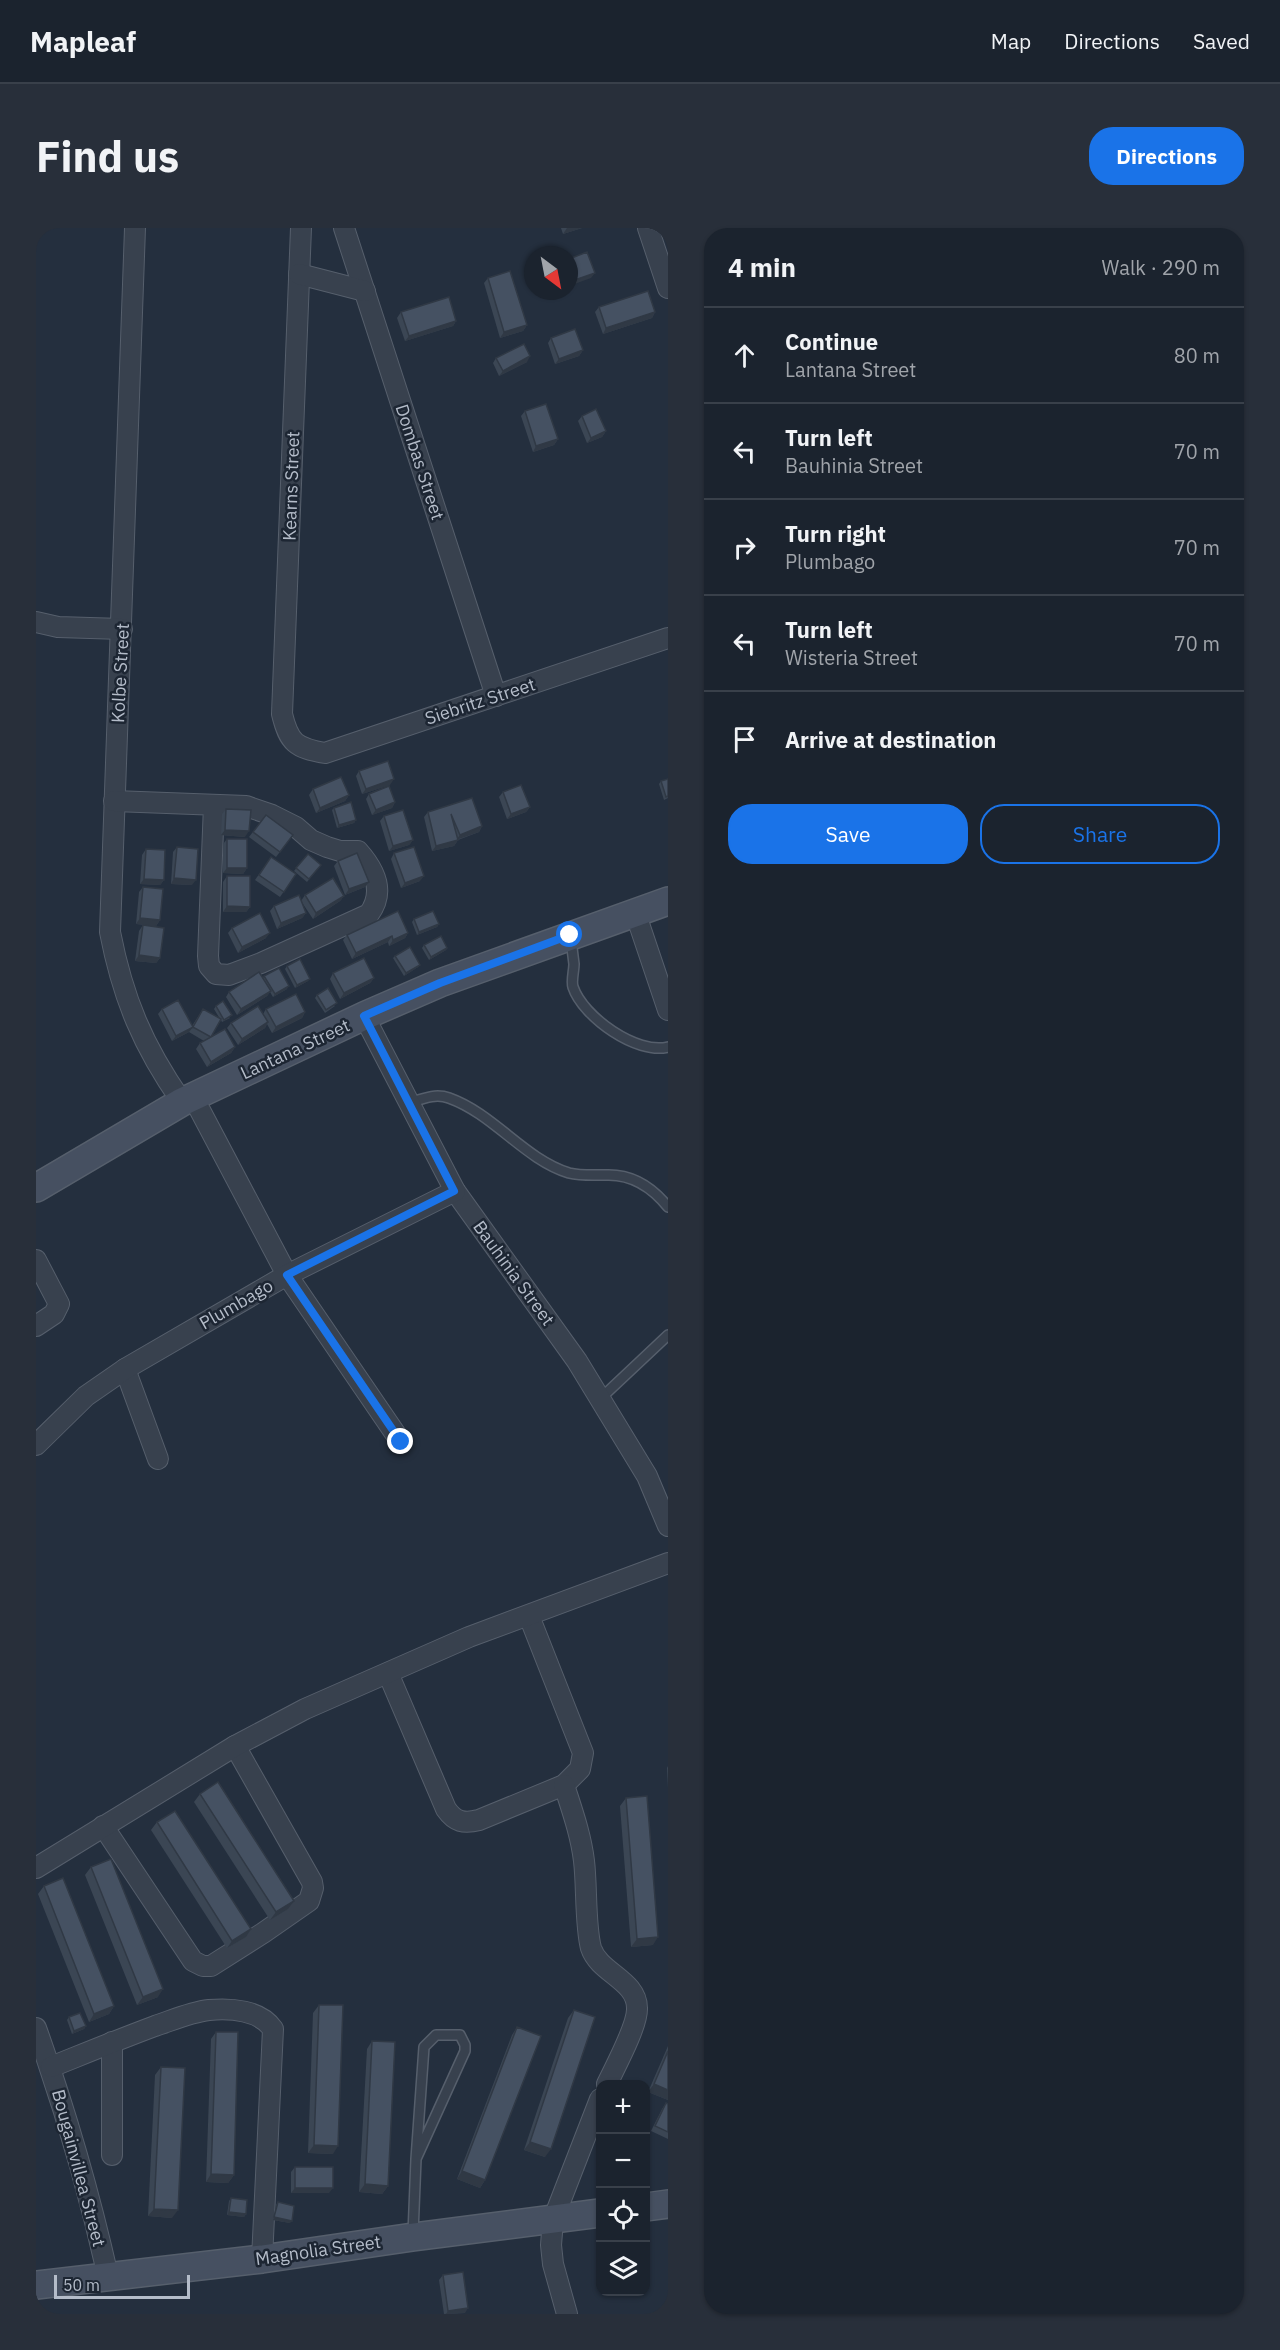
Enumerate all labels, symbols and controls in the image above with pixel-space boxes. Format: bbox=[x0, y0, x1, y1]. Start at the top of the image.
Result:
text: Mapleaf bbox=[30, 23, 136, 60]
text: Map bbox=[991, 27, 1031, 55]
text: Directions bbox=[1064, 27, 1160, 55]
text: Saved bbox=[1193, 27, 1250, 55]
button: Directions bbox=[1089, 127, 1244, 185]
text: Find us bbox=[36, 129, 179, 184]
north arrow bbox=[524, 246, 578, 300]
text: 4 min bbox=[728, 250, 796, 284]
text: Walk · 290 m bbox=[1102, 254, 1220, 281]
text: Continue bbox=[785, 327, 878, 356]
icon: ahead bbox=[728, 339, 761, 372]
text: 80 m bbox=[1174, 342, 1220, 369]
text: Lantana Street bbox=[785, 356, 916, 383]
street label: Dombas Street bbox=[390, 401, 450, 523]
text: Turn left bbox=[785, 423, 873, 452]
street label: Kearns Street bbox=[278, 431, 304, 541]
icon: left bbox=[728, 435, 761, 468]
text: 70 m bbox=[1174, 438, 1220, 465]
text: Bauhinia Street bbox=[785, 452, 923, 479]
text: Turn right bbox=[785, 519, 886, 548]
icon: right bbox=[728, 531, 761, 564]
text: 70 m bbox=[1174, 534, 1220, 561]
text: Plumbago bbox=[785, 548, 875, 575]
text: Turn left bbox=[785, 615, 873, 644]
street label: Kolbe Street bbox=[106, 623, 134, 723]
icon: left bbox=[728, 627, 761, 660]
text: 70 m bbox=[1174, 630, 1220, 657]
text: Wisteria Street bbox=[785, 644, 918, 671]
street label: Siebritz Street bbox=[422, 672, 538, 730]
icon: arrive bbox=[728, 723, 761, 756]
text: Arrive at destination bbox=[785, 725, 996, 754]
button: Save bbox=[728, 804, 968, 864]
button: Share bbox=[980, 804, 1220, 864]
route start bbox=[556, 921, 582, 947]
street label: Lantana Street bbox=[237, 1014, 353, 1084]
street label: Bauhinia Street bbox=[468, 1216, 560, 1330]
street label: Plumbago bbox=[195, 1274, 277, 1334]
route end bbox=[387, 1428, 413, 1454]
map controls bbox=[596, 2080, 650, 2296]
button: + bbox=[596, 2080, 650, 2134]
street label: Bougainvillea Street bbox=[47, 2087, 111, 2249]
button: − bbox=[596, 2134, 650, 2188]
button: locate bbox=[596, 2188, 650, 2242]
street label: Magnolia Street bbox=[254, 2230, 382, 2270]
button: layers bbox=[596, 2242, 650, 2296]
scale bar bbox=[54, 2272, 190, 2300]
text: 50 m bbox=[63, 2275, 100, 2295]

